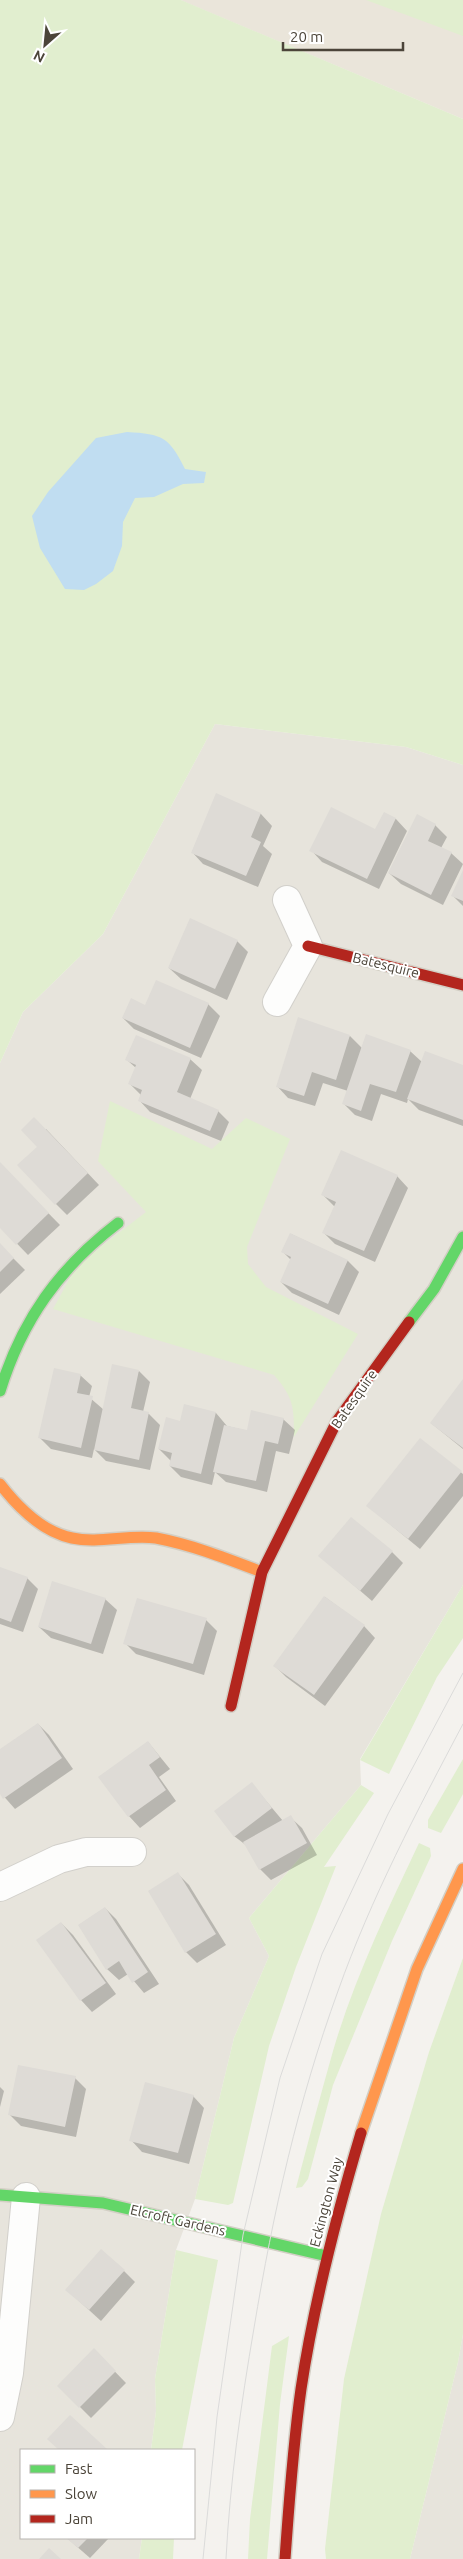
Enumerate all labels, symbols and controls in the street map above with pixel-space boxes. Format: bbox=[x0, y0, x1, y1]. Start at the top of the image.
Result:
north arrow bbox=[20, 20, 70, 70]
scale bar bbox=[283, 20, 403, 52]
text: 20 m bbox=[290, 28, 323, 45]
text: N bbox=[31, 47, 47, 66]
street label: Batesquire bbox=[351, 949, 421, 981]
street label: Batesquire bbox=[328, 1367, 380, 1431]
street label: Eckington Way bbox=[306, 2155, 346, 2249]
street label: Elcroft Gardens bbox=[129, 2201, 227, 2239]
legend bbox=[20, 2449, 195, 2539]
text: Fast bbox=[65, 2460, 93, 2477]
text: Slow bbox=[65, 2485, 98, 2502]
text: Jam bbox=[65, 2510, 93, 2527]

